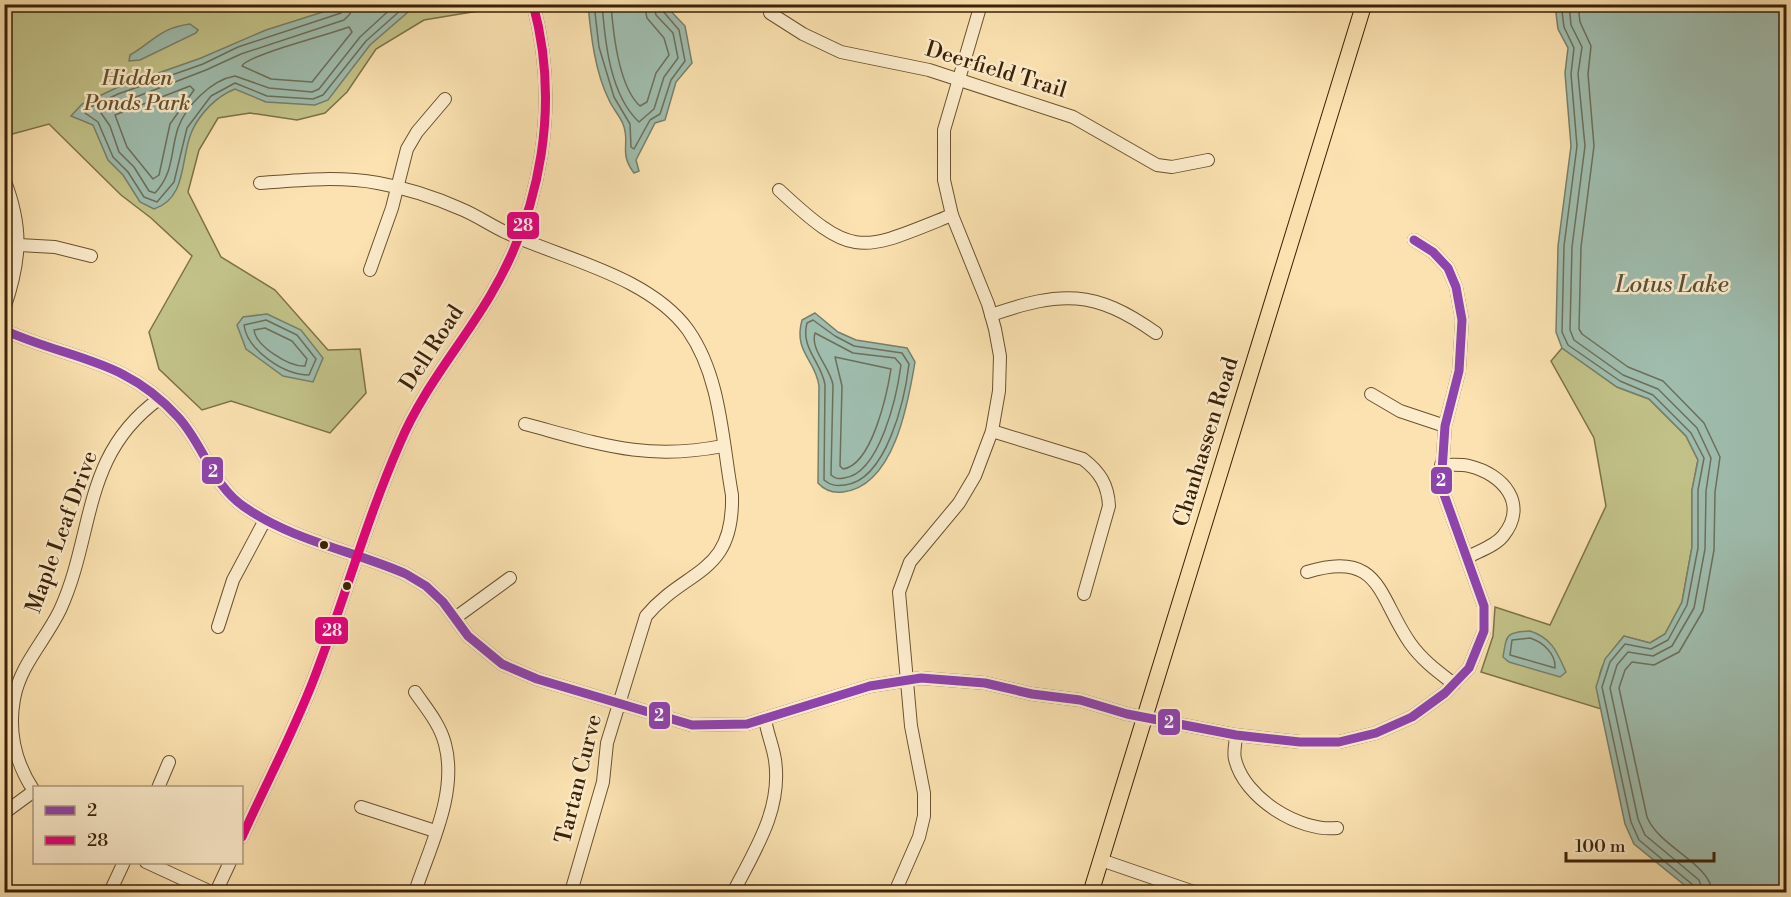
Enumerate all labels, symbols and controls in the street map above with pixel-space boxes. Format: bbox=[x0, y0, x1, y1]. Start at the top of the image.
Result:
street label: Deerfield Trail bbox=[922, 36, 1070, 104]
park label: Hidden Ponds Park bbox=[83, 65, 190, 117]
line badge: 28 bbox=[506, 211, 540, 240]
text: 28 bbox=[513, 216, 533, 236]
water label: Lotus Lake bbox=[1614, 270, 1729, 300]
street label: Dell Road bbox=[394, 300, 470, 396]
street label: Chanhassen Road bbox=[1167, 354, 1245, 530]
street label: Maple Leaf Drive bbox=[20, 447, 104, 617]
line badge: 2 bbox=[201, 456, 224, 485]
text: 2 bbox=[208, 462, 218, 482]
line badge: 2 bbox=[1430, 466, 1453, 495]
text: 2 bbox=[1436, 471, 1446, 491]
unlabelled marker bbox=[318, 539, 330, 551]
unlabelled marker bbox=[341, 580, 353, 592]
line badge: 28 bbox=[314, 616, 349, 645]
text: 28 bbox=[322, 621, 342, 641]
line badge: 2 bbox=[648, 701, 671, 730]
text: 2 bbox=[654, 706, 664, 726]
line badge: 2 bbox=[1157, 708, 1181, 736]
street label: Tartan Curve bbox=[550, 712, 608, 846]
text: 2 bbox=[1164, 713, 1174, 733]
legend bbox=[33, 786, 243, 864]
text: 2 bbox=[87, 799, 97, 822]
scale bar bbox=[1566, 825, 1714, 863]
text: 28 bbox=[87, 829, 108, 852]
text: 100 m bbox=[1575, 835, 1626, 858]

